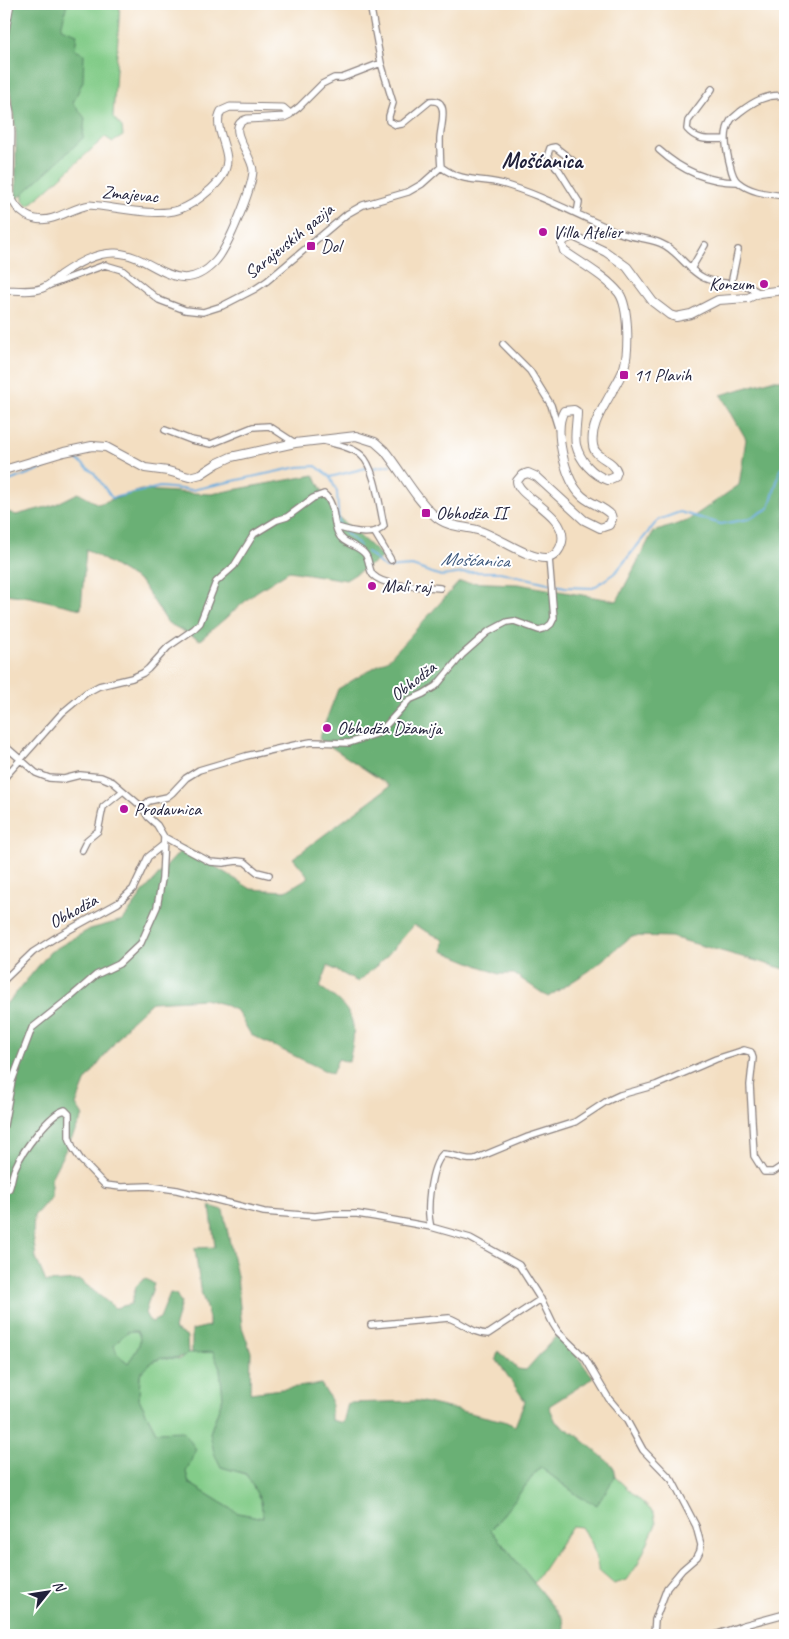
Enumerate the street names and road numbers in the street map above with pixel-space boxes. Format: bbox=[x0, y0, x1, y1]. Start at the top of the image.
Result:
street label: Zmajevac bbox=[101, 181, 161, 208]
street label: Sarajevskih gazija bbox=[240, 198, 339, 284]
street label: Obhodža bbox=[386, 656, 441, 706]
street label: Obhodža bbox=[45, 888, 102, 933]

